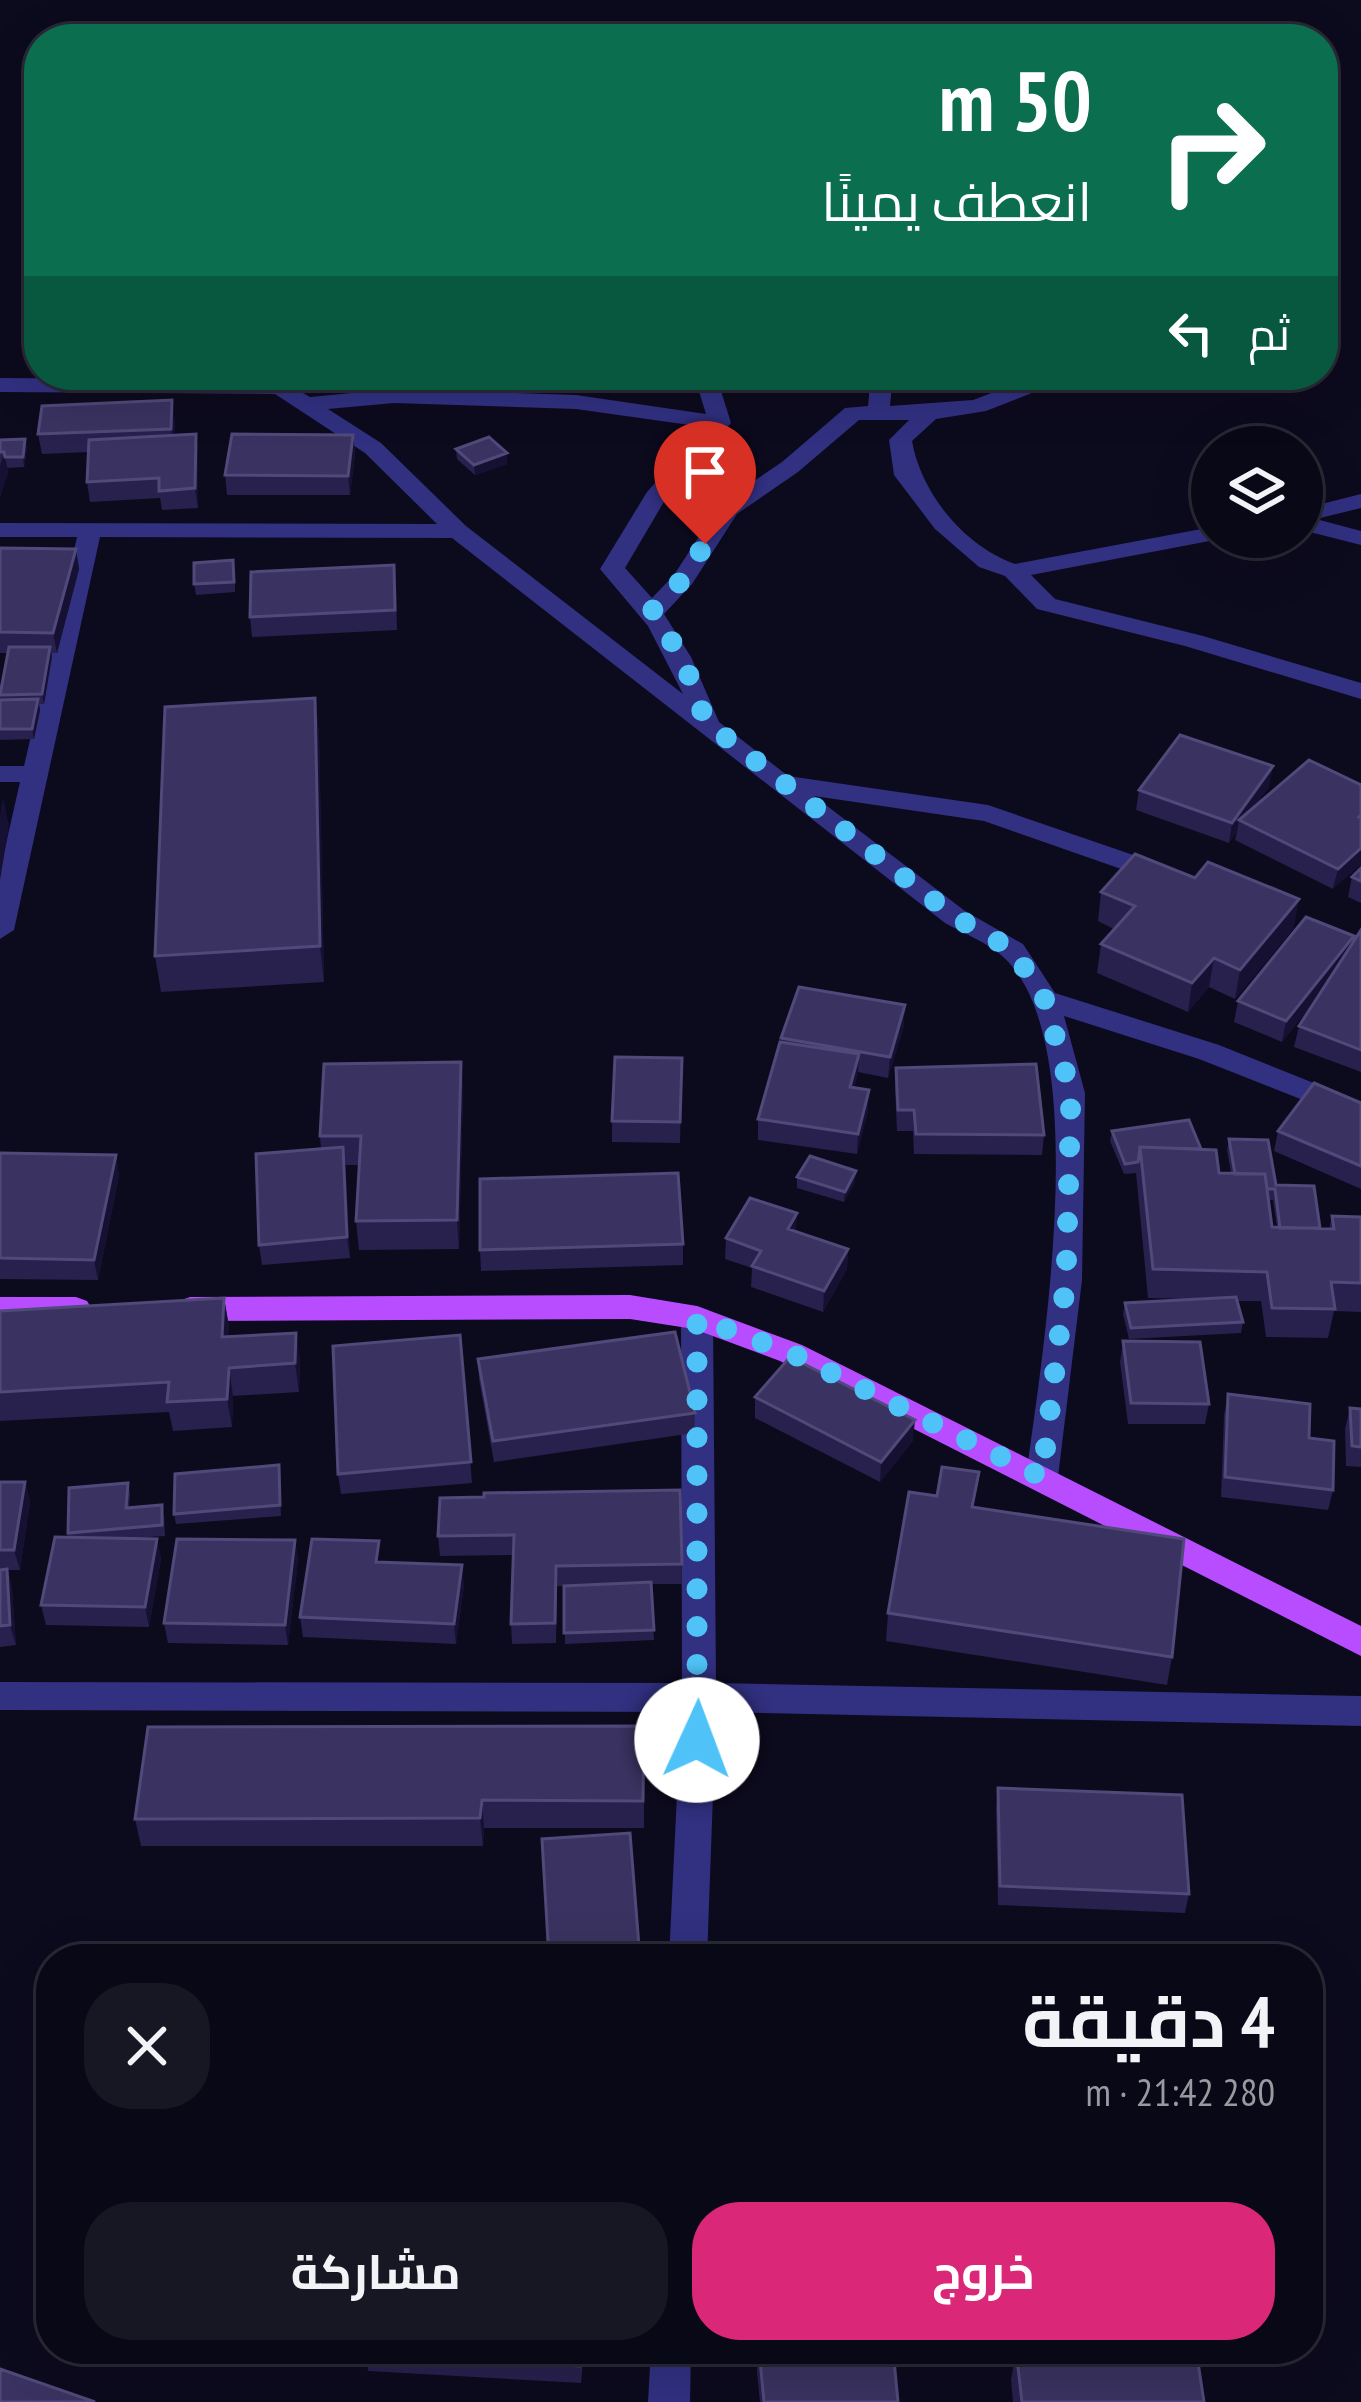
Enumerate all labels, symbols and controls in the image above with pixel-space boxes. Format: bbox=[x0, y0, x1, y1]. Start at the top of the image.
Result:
text: 50 m bbox=[939, 45, 1092, 154]
icon: right bbox=[1134, 72, 1290, 228]
text: انعطف يمينًا bbox=[821, 166, 1092, 236]
icon: left bbox=[1158, 300, 1224, 366]
text: ثم bbox=[1248, 304, 1290, 362]
pin bbox=[654, 421, 756, 544]
map controls bbox=[1191, 426, 1323, 558]
button: layers bbox=[1191, 426, 1323, 558]
icon: arrive bbox=[672, 439, 738, 505]
position arrow bbox=[634, 1677, 760, 1803]
text: 4 دقيقة bbox=[1022, 1974, 1275, 2067]
button: close bbox=[84, 1983, 210, 2109]
text: 280 m · 21:42 bbox=[1086, 2066, 1275, 2117]
button: مشاركة bbox=[84, 2202, 668, 2340]
button: خروج bbox=[692, 2202, 1275, 2340]

